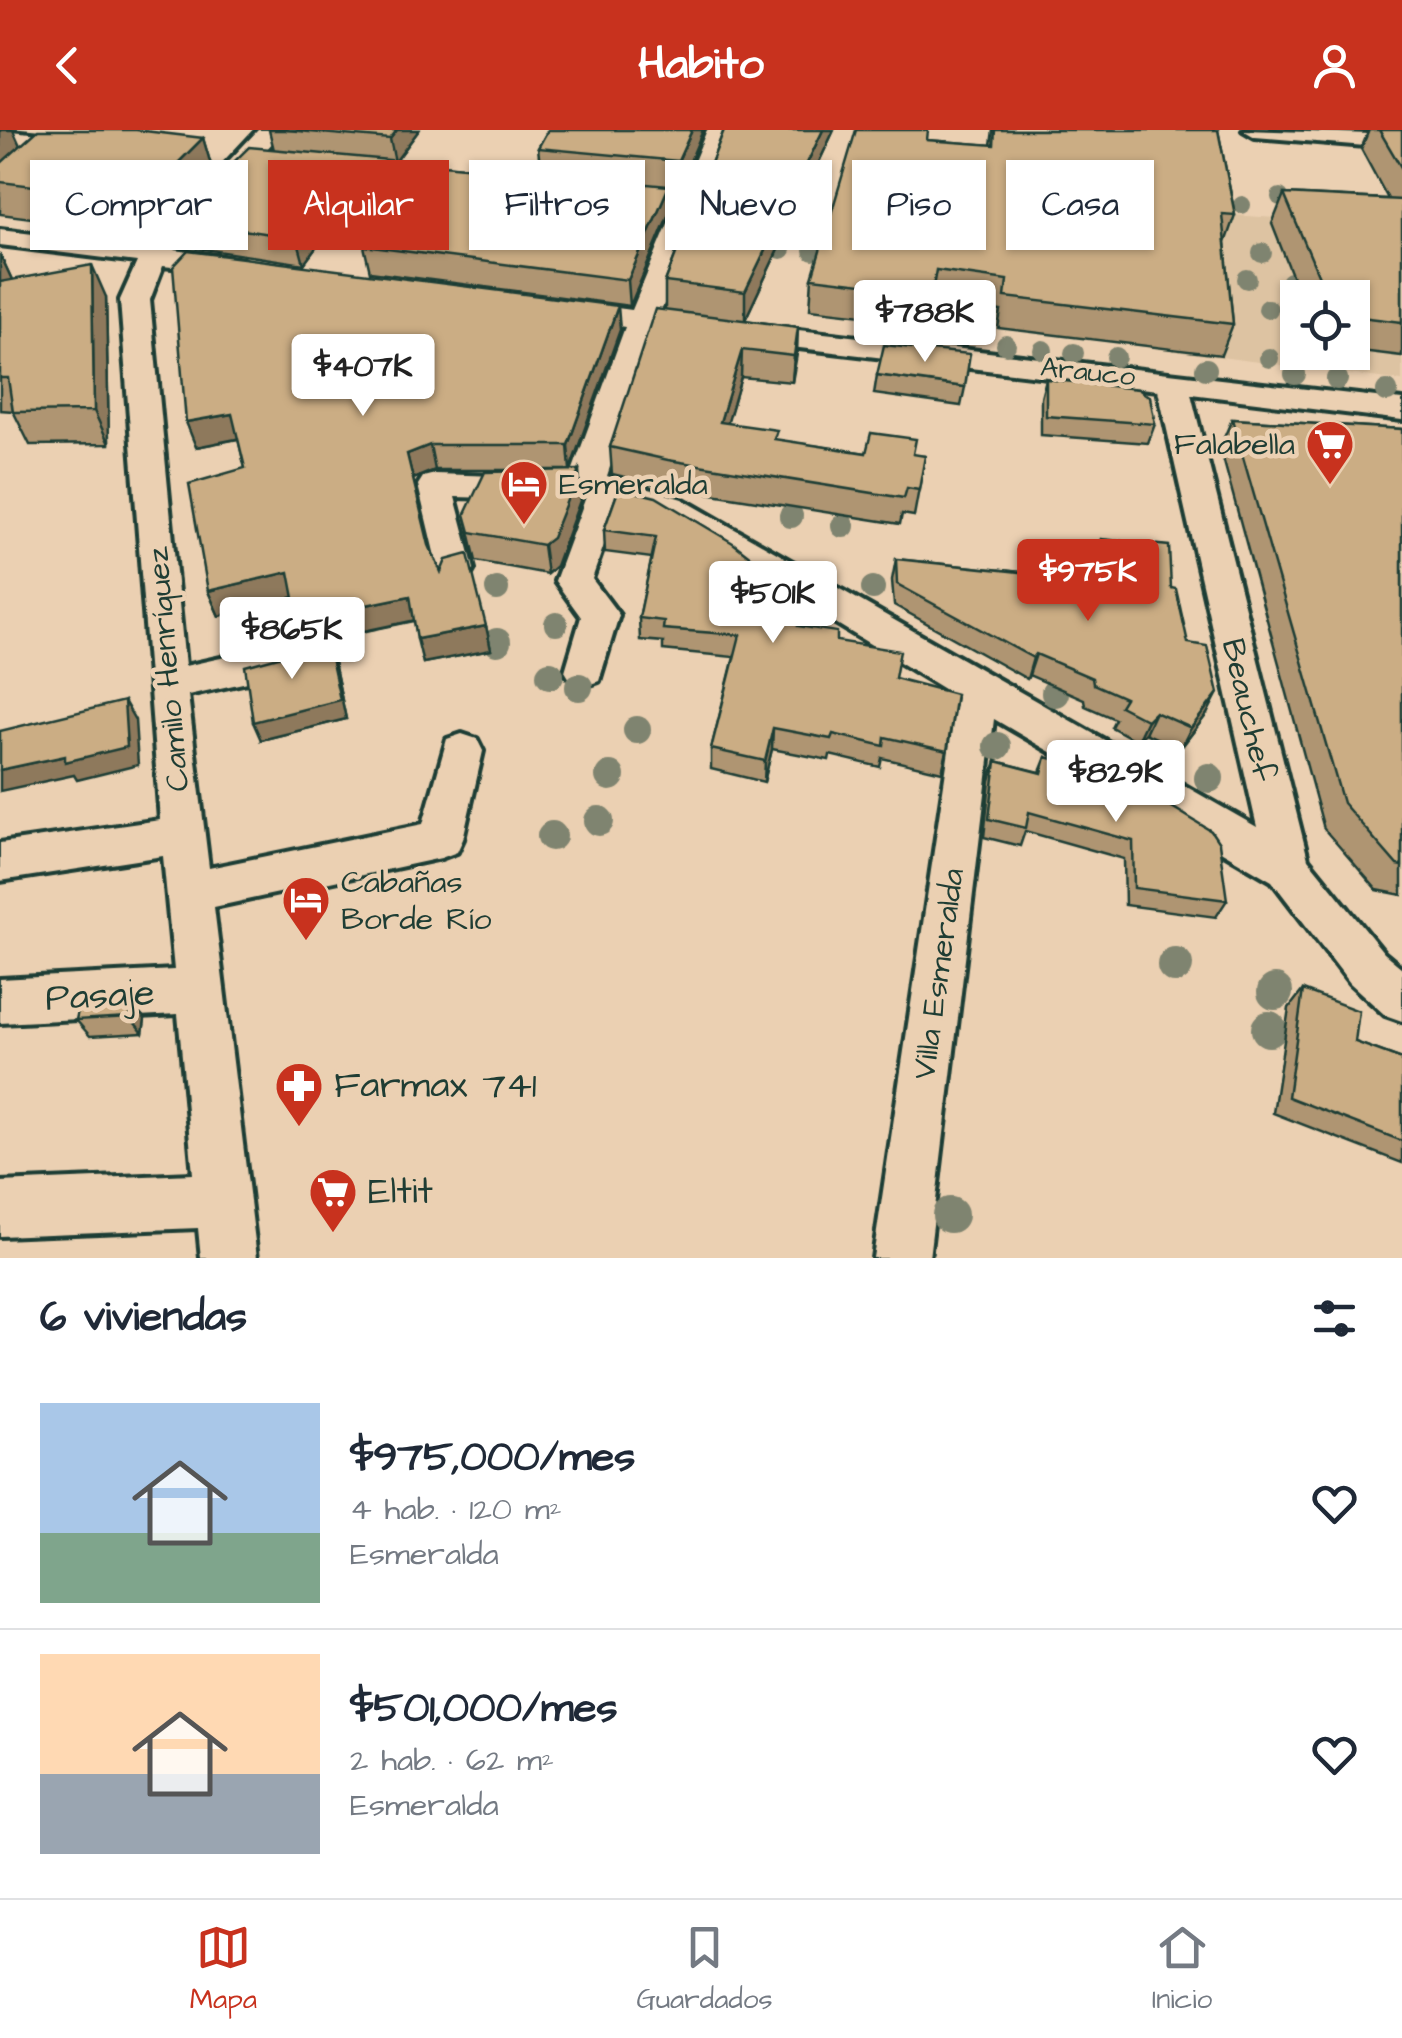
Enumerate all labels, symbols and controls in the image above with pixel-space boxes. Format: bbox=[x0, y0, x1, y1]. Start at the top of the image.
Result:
text: Habito bbox=[638, 34, 764, 96]
icon: back bbox=[40, 38, 95, 93]
icon: person bbox=[1307, 38, 1362, 93]
chip: Comprar bbox=[30, 160, 248, 250]
chip: Alquilar bbox=[268, 160, 449, 250]
chip: Filtros bbox=[469, 160, 645, 250]
chip: Nuevo bbox=[665, 160, 832, 250]
chip: Piso bbox=[852, 160, 986, 250]
chip: Casa bbox=[1006, 160, 1154, 250]
pin: $788K bbox=[855, 280, 995, 365]
map controls bbox=[1280, 280, 1370, 370]
button: locate bbox=[1280, 280, 1370, 370]
text: $788K bbox=[876, 290, 974, 335]
pin: $407K bbox=[293, 334, 433, 419]
text: $407K bbox=[314, 344, 412, 389]
street label: Arauco bbox=[1039, 348, 1138, 396]
supermarket icon: Falabella bbox=[1304, 418, 1356, 486]
place label: Falabella bbox=[1174, 422, 1295, 467]
hotel icon: Esmeralda bbox=[498, 458, 550, 526]
place label: Esmeralda bbox=[559, 462, 708, 507]
pin: $975K bbox=[1018, 539, 1158, 624]
street label: Camilo Henríquez bbox=[135, 545, 201, 793]
text: $975K bbox=[1039, 549, 1137, 594]
pin: $501K bbox=[703, 561, 843, 646]
text: $501K bbox=[731, 571, 815, 616]
pin: $865K bbox=[222, 597, 362, 682]
text: $865K bbox=[242, 607, 342, 652]
street label: Beauchef bbox=[1210, 634, 1286, 786]
pin: $829K bbox=[1046, 740, 1186, 825]
text: $829K bbox=[1069, 750, 1163, 795]
place label: Cabañas Borde Río bbox=[341, 860, 492, 942]
street label: Villa Esmeralda bbox=[902, 865, 976, 1083]
hotel icon: Cabañas Borde Río bbox=[280, 874, 332, 942]
street label: Pasaje bbox=[44, 967, 156, 1025]
pharmacy icon: Farmax 741 bbox=[273, 1060, 325, 1128]
place label: Farmax 741 bbox=[334, 1060, 537, 1112]
supermarket icon: Eltit bbox=[307, 1166, 359, 1234]
place label: Eltit bbox=[368, 1166, 433, 1218]
text: 6 viviendas bbox=[40, 1289, 247, 1347]
icon: filters bbox=[1307, 1291, 1362, 1346]
text: $975,000/mes bbox=[350, 1429, 635, 1487]
icon: home bbox=[120, 1443, 240, 1563]
icon: heart bbox=[1307, 1476, 1362, 1531]
text: 4 hab. · 120 m² bbox=[350, 1487, 562, 1532]
text: Esmeralda bbox=[350, 1532, 499, 1577]
text: $501,000/mes bbox=[350, 1680, 618, 1738]
icon: home bbox=[120, 1694, 240, 1814]
icon: heart bbox=[1307, 1727, 1362, 1782]
text: 2 hab. · 62 m² bbox=[350, 1738, 554, 1783]
text: Esmeralda bbox=[350, 1783, 499, 1828]
tab: Mapa bbox=[190, 1920, 257, 2019]
tab: Guardados bbox=[637, 1920, 773, 2019]
tab: Inicio bbox=[1152, 1920, 1212, 2019]

